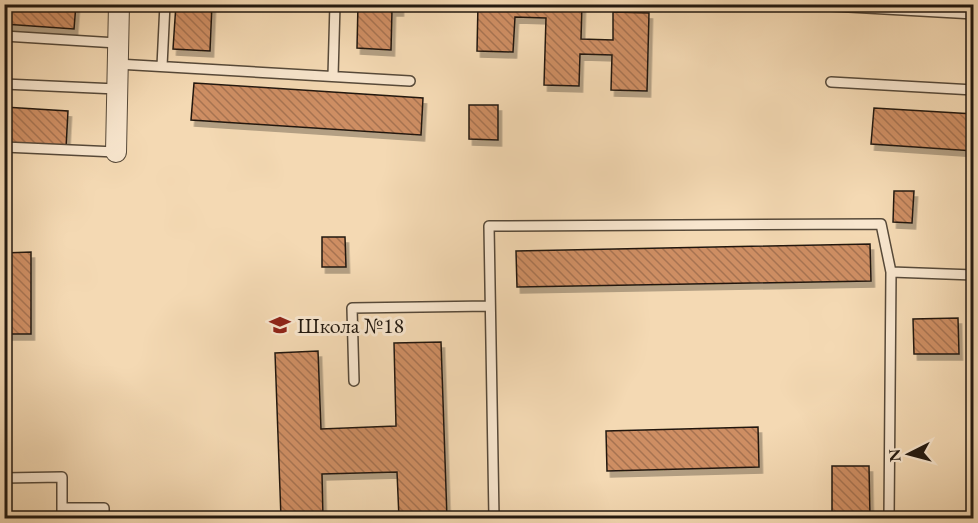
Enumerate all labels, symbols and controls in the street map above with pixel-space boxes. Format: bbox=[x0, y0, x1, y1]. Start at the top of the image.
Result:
place label: Школа №18 bbox=[297, 311, 404, 340]
school or university icon: Школа №18 bbox=[268, 313, 292, 337]
north arrow bbox=[879, 424, 939, 484]
text: N bbox=[883, 448, 906, 463]

